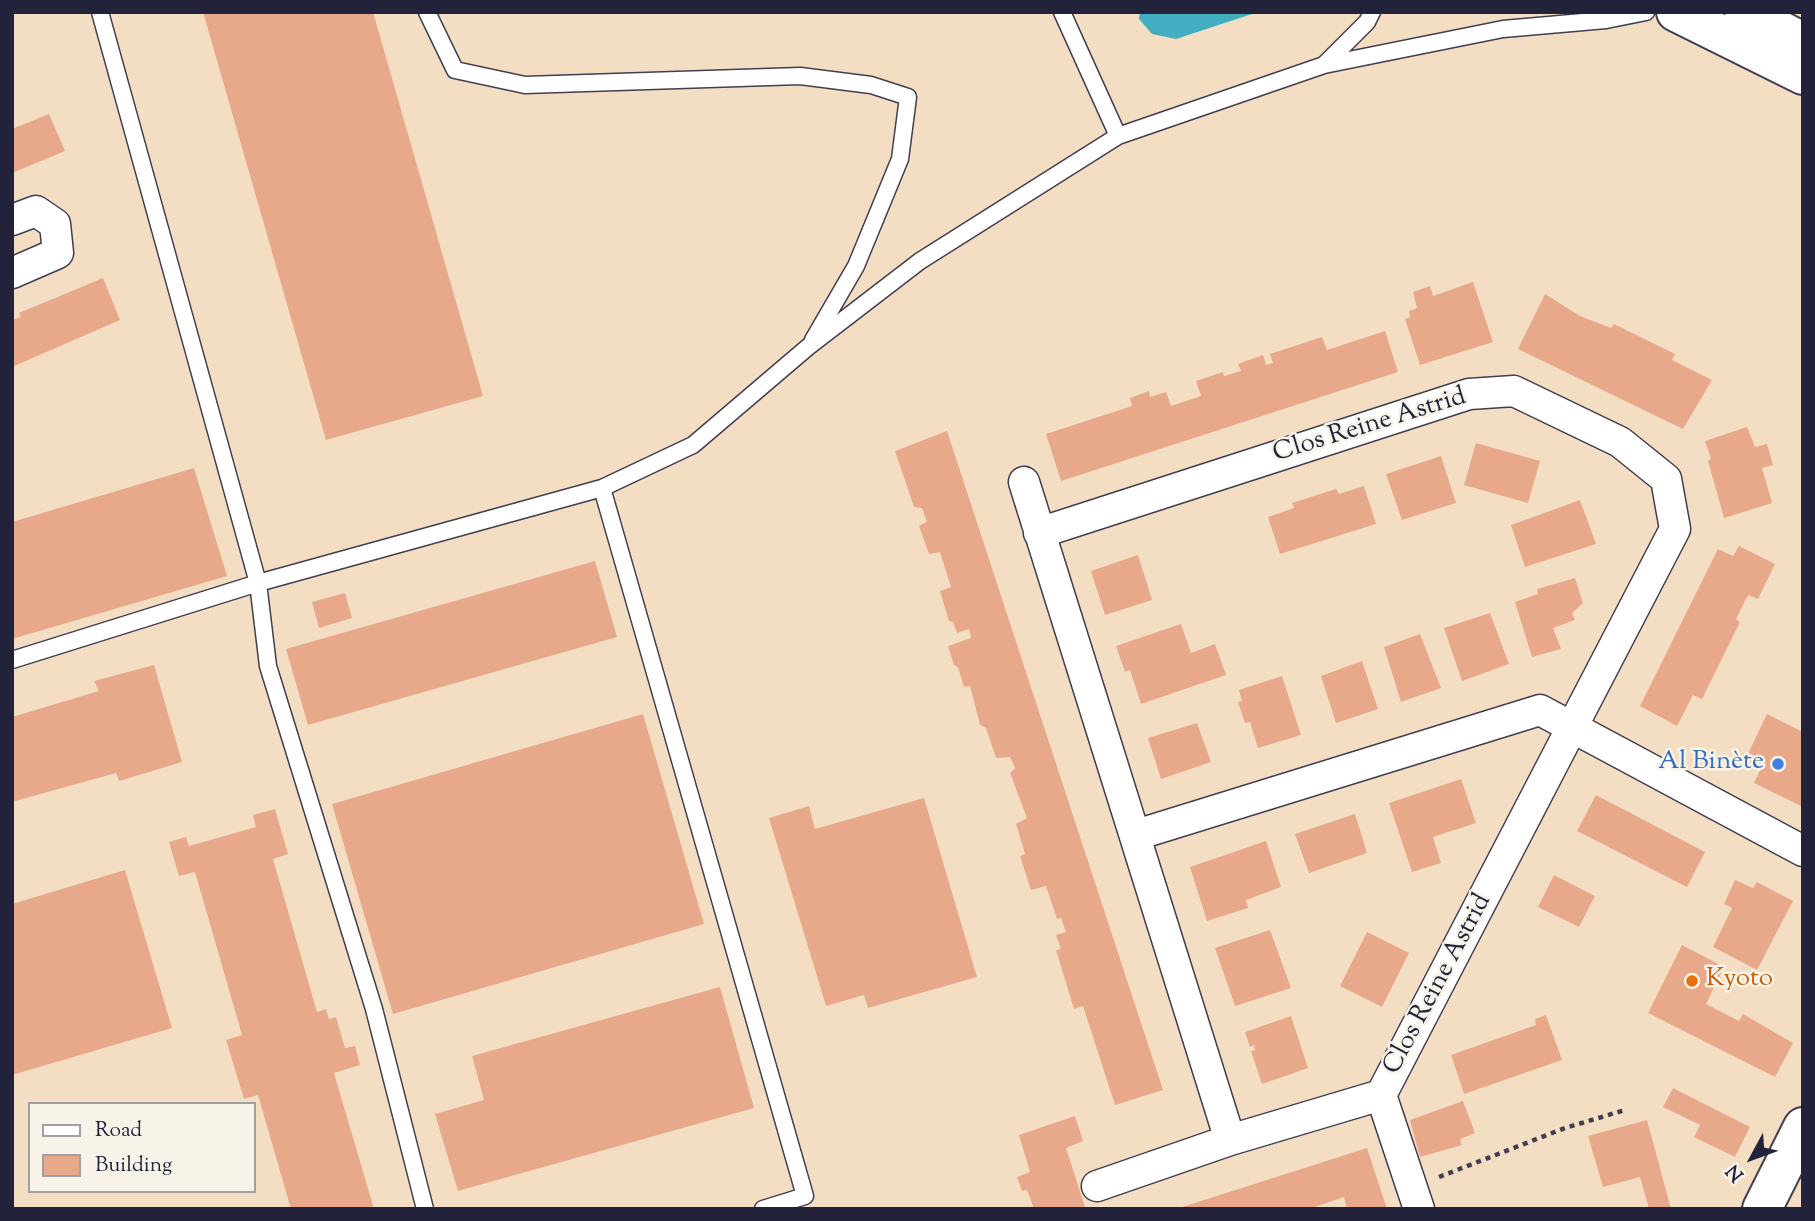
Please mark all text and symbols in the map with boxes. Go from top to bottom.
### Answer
street label: Clos Reine Astrid [1270,383,1470,471]
place label: Al Binète [1658,748,1764,780]
marker: Al Binète [1770,756,1786,772]
street label: Clos Reine Astrid [1378,889,1500,1081]
place label: Kyoto [1706,965,1773,997]
marker: Kyoto [1684,973,1700,989]
legend [28,1102,256,1193]
text: Road [95,1116,142,1146]
north arrow [1717,1123,1787,1193]
text: Building [95,1151,172,1181]
text: N [1721,1158,1751,1187]

